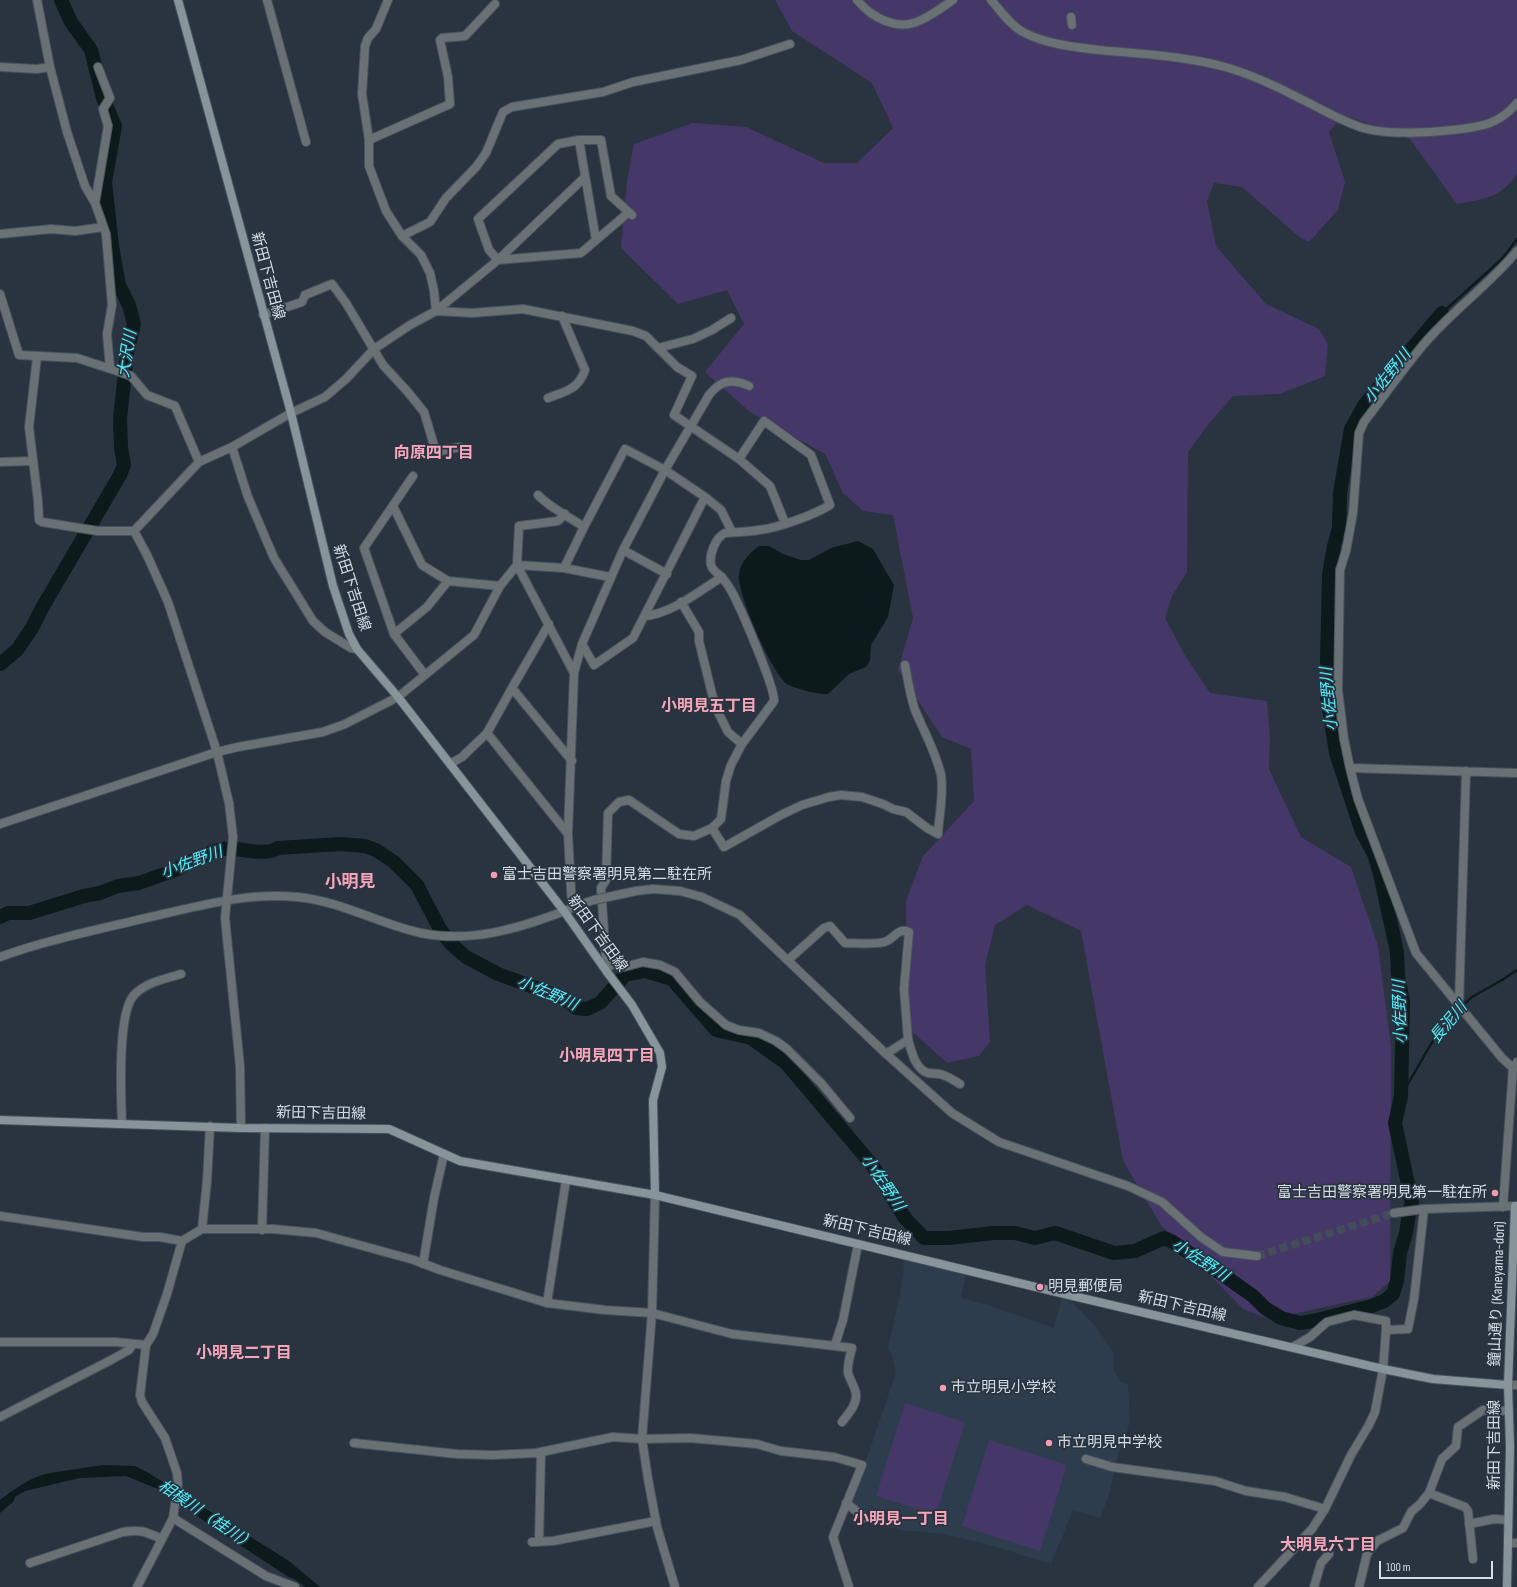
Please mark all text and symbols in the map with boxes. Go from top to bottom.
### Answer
street label: 新田下吉田線 [247,230,287,322]
water label: 大沢川 [115,329,141,379]
water label: 小佐野川 [1360,346,1416,408]
district label: 向原四丁目 [394,444,474,464]
street label: 新田下吉田線 [329,542,373,634]
water label: 小佐野川 [1318,666,1342,732]
district label: 小明見五丁目 [661,697,757,717]
water label: 小佐野川 [159,843,225,883]
place label: 富士吉田警察署明見第二駐在所 [502,866,712,884]
marker: 富士吉田警察署明見第二駐在所 [489,870,499,880]
district label: 小明見 [325,873,375,893]
street label: 新田下吉田線 [563,892,631,976]
water label: 小佐野川 [514,973,580,1015]
water label: 小佐野川 [1390,980,1412,1044]
water label: 長泥川 [1426,998,1472,1048]
district label: 小明見四丁目 [559,1047,655,1067]
street label: 新田下吉田線 [276,1104,366,1124]
water label: 小佐野川 [856,1151,908,1215]
place label: 富士吉田警察署明見第一駐在所 [1277,1184,1487,1202]
marker: 富士吉田警察署明見第一駐在所 [1490,1188,1500,1198]
street label: 新田下吉田線 [821,1212,913,1250]
street label: 鐘山通り (Kaneyama-dori) [1486,1221,1510,1367]
water label: 小佐野川 [1168,1236,1232,1286]
place label: 明見郵便局 [1048,1278,1123,1296]
marker: 明見郵便局 [1035,1282,1045,1292]
street label: 新田下吉田線 [1136,1288,1228,1326]
district label: 小明見二丁目 [196,1344,292,1364]
place label: 市立明見小学校 [951,1379,1056,1397]
marker: 市立明見小学校 [938,1383,948,1393]
street label: 新田下吉田線 [1486,1400,1504,1490]
place label: 市立明見中学校 [1057,1434,1162,1452]
marker: 市立明見中学校 [1044,1438,1054,1448]
water label: 相模川（桂川） [154,1477,258,1555]
district label: 小明見一丁目 [853,1510,949,1530]
district label: 大明見六丁目 [1280,1536,1376,1556]
scale bar [1381,1553,1495,1579]
text: 100 m [1386,1560,1411,1575]

